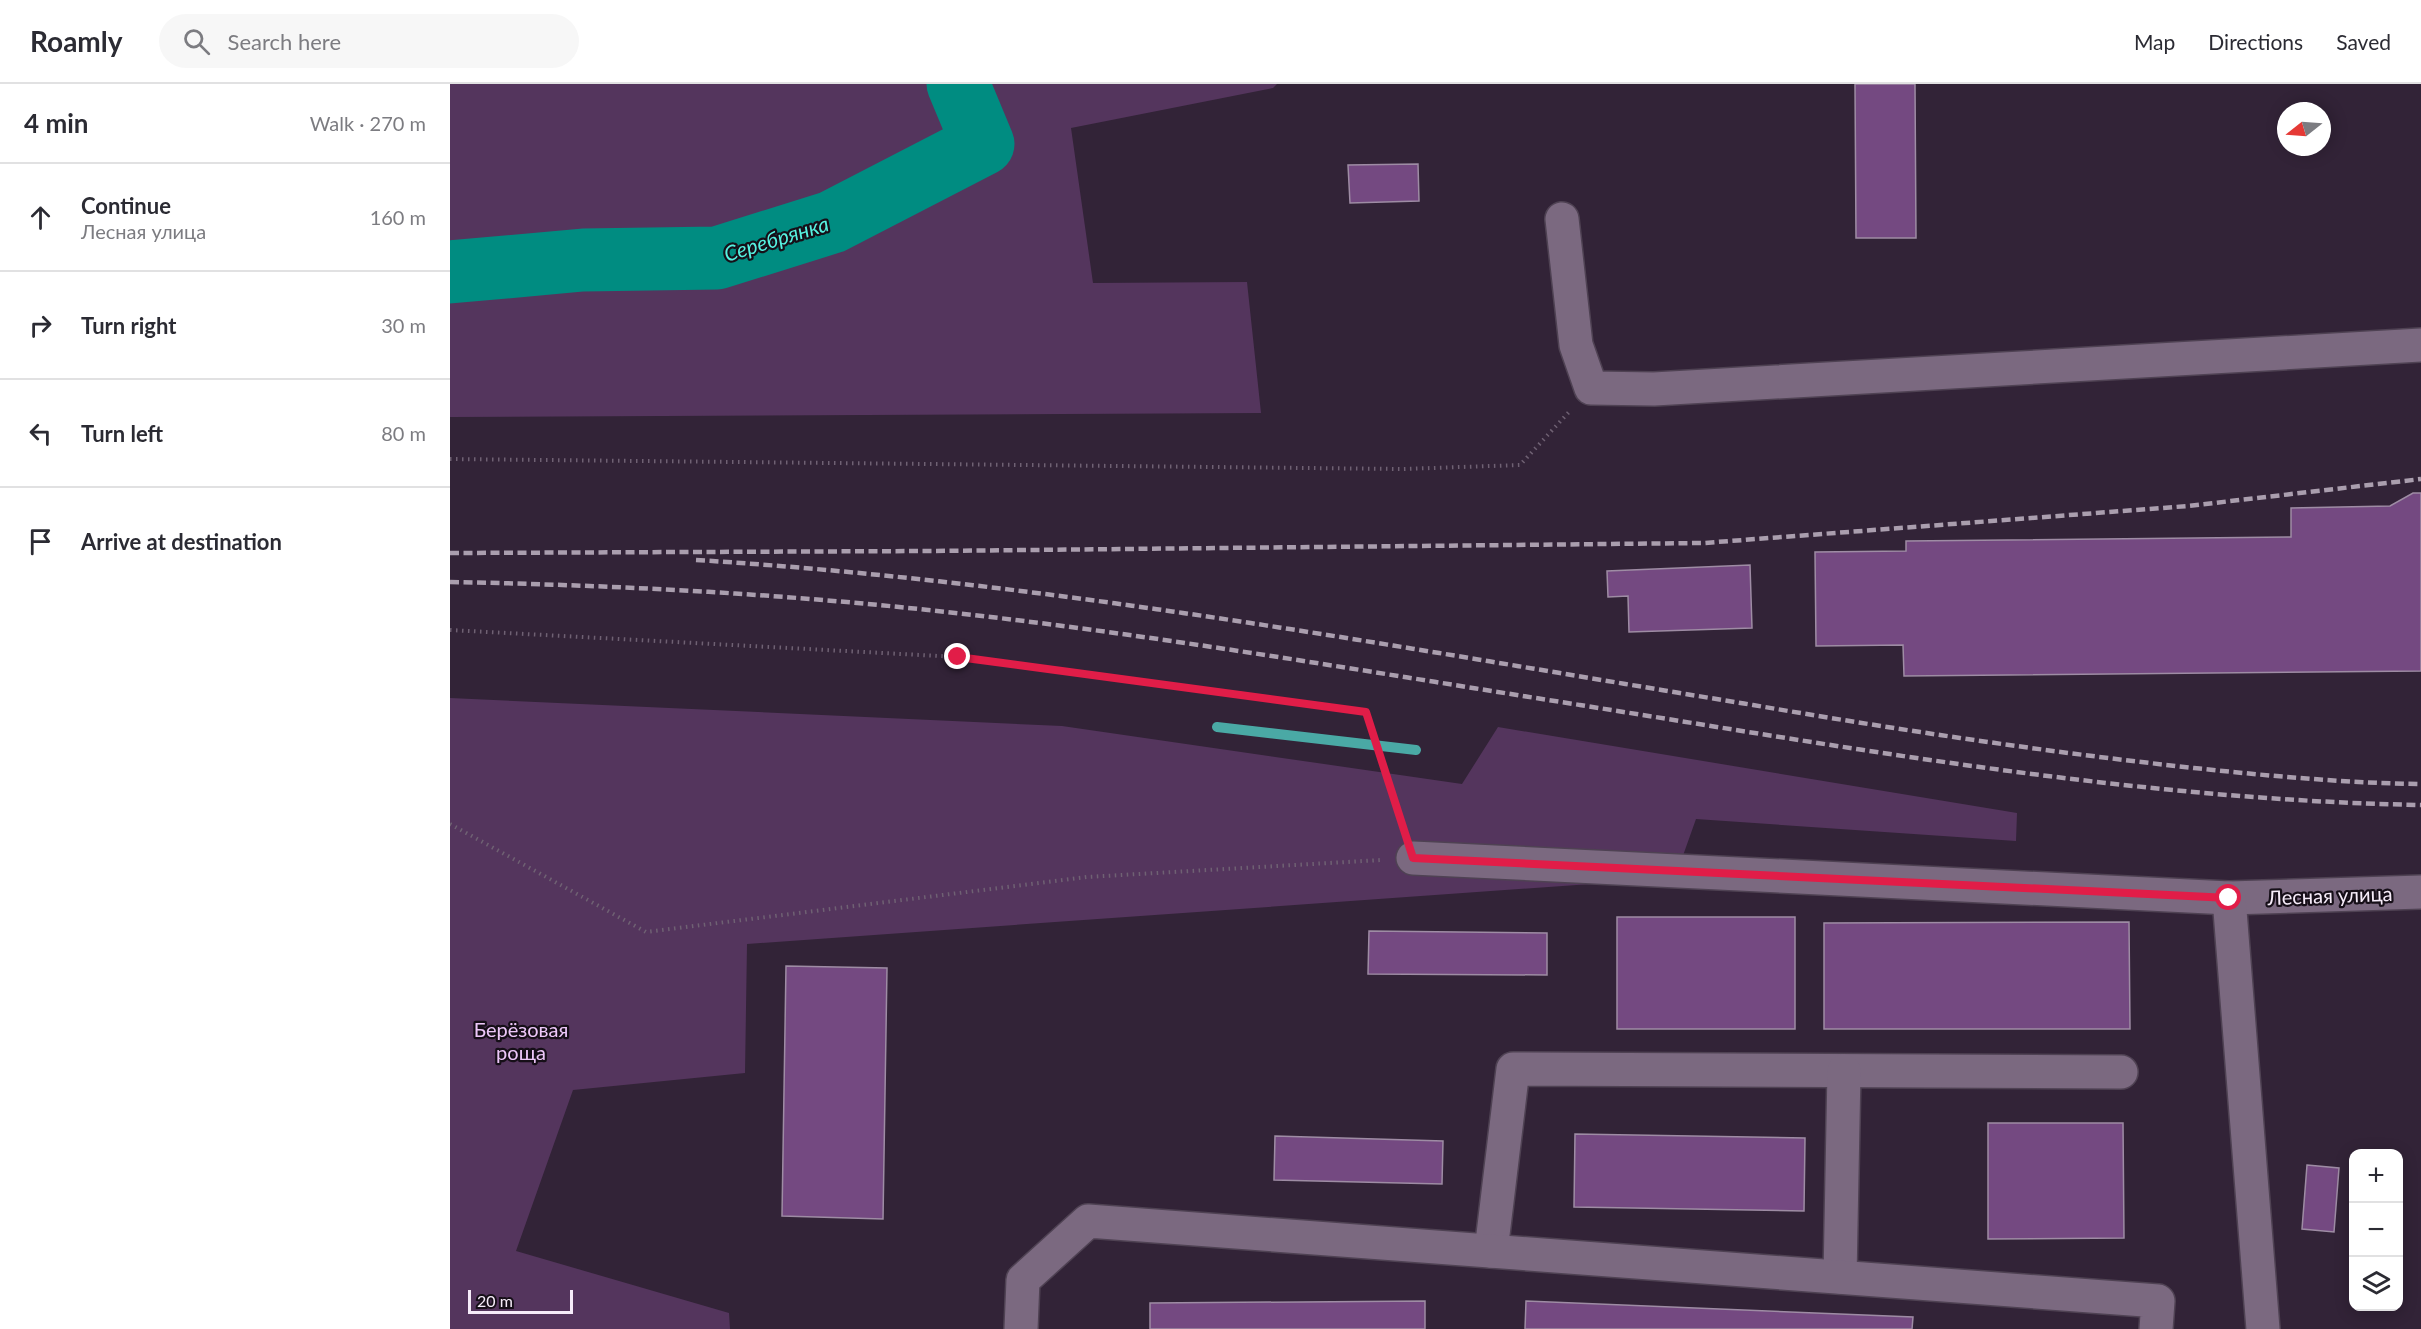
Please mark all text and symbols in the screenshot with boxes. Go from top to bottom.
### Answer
search box [159,14,579,68]
text: Roamly [30,24,123,58]
icon: search [180,25,213,58]
text: Search here [228,28,341,55]
text: Map [2134,29,2175,54]
text: Directions [2208,29,2303,54]
text: Saved [2336,29,2391,54]
north arrow [2277,102,2331,156]
text: 4 min [24,107,88,139]
text: Walk · 270 m [310,111,426,135]
text: Continue [81,192,171,219]
icon: ahead [24,201,57,234]
text: 160 m [370,205,426,229]
water label: Серебрянка [721,210,831,266]
text: Лесная улица [81,219,206,243]
icon: right [24,309,57,342]
text: Turn right [81,312,176,339]
text: 30 m [381,313,426,337]
icon: left [24,417,57,450]
text: Turn left [81,420,163,447]
text: 80 m [381,421,426,445]
icon: arrive [24,525,57,558]
text: Arrive at destination [81,528,282,555]
route end [944,643,970,669]
street label: Лесная улица [2266,881,2393,909]
route start [2215,884,2241,910]
park label: Берёзовая роща [474,1017,568,1064]
map controls [2349,1149,2403,1311]
button: + [2349,1149,2403,1203]
button: − [2349,1203,2403,1257]
button: layers [2349,1257,2403,1311]
scale bar [468,1287,573,1314]
text: 20 m [477,1291,513,1310]

